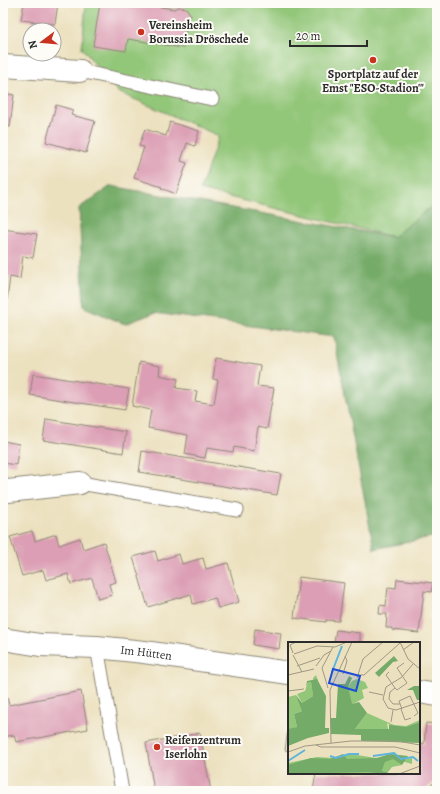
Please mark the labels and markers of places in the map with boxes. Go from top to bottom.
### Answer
place label: Vereinsheim Borussia Dröschede [148,17,249,47]
marker: Vereinsheim Borussia Dröschede [136,27,146,37]
marker: Sportplatz auf der Emst "ESO-Stadion'" [368,55,378,65]
place label: Sportplatz auf der Emst "ESO-Stadion'" [322,66,424,96]
place label: Reifenzentrum Iserlohn [165,732,241,762]
marker: Reifenzentrum Iserlohn [152,742,162,752]

